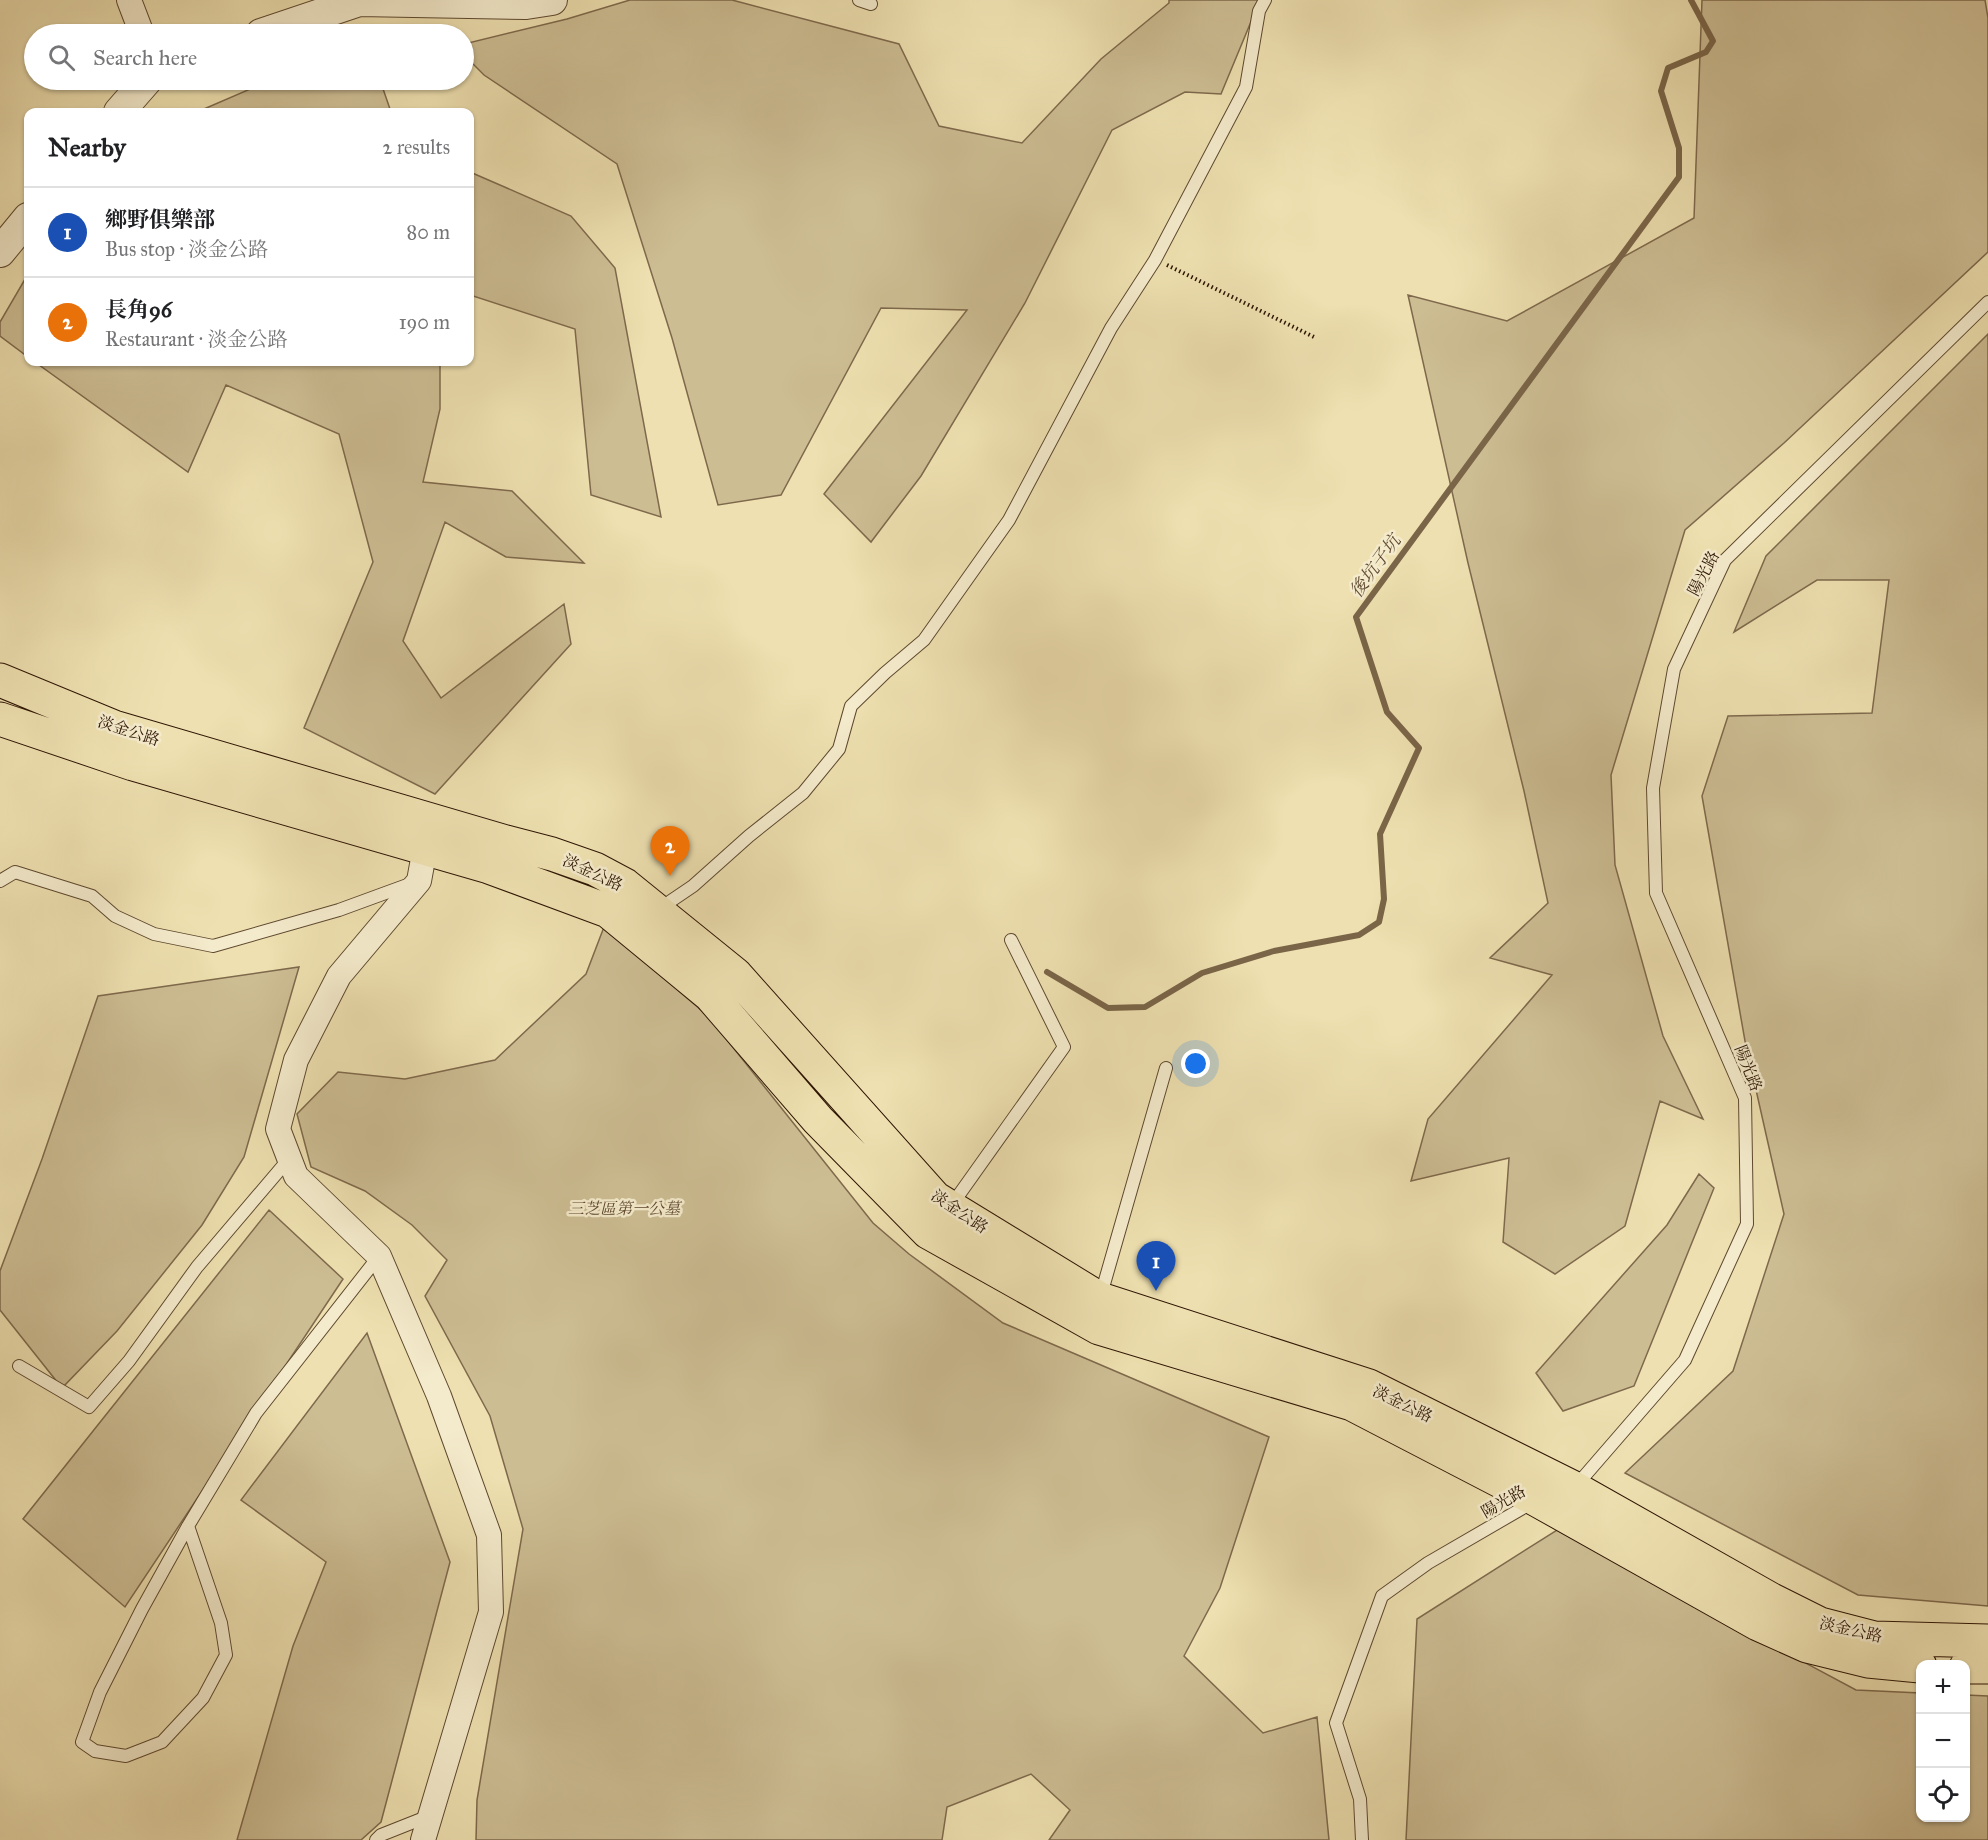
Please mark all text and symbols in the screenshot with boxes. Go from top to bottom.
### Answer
search box [24,24,474,90]
icon: search [45,41,78,74]
text: Search here [93,44,197,71]
text: Nearby [48,131,126,163]
text: 2 results [382,135,450,159]
text: 鄉野俱樂部 [105,206,215,233]
text: 1 [64,220,71,244]
text: 80 m [407,220,450,244]
text: Bus stop · 淡金公路 [105,237,268,261]
text: 長角96 [105,296,172,323]
text: 2 [63,310,72,334]
text: 190 m [399,310,450,334]
text: Restaurant · 淡金公路 [105,327,288,351]
water label: 後坑子坑 [1345,528,1407,602]
street label: 陽光路 [1684,548,1723,599]
street label: 淡金公路 [95,712,162,749]
pin: 2 [650,826,690,876]
street label: 淡金公路 [560,850,626,895]
street label: 陽光路 [1731,1042,1766,1094]
your location [1181,1049,1210,1078]
street label: 淡金公路 [928,1186,992,1237]
park label: 三芝區第一公墓 [568,1199,683,1218]
pin: 1 [1136,1242,1176,1291]
street label: 淡金公路 [1370,1381,1436,1426]
street label: 陽光路 [1478,1481,1529,1522]
street label: 淡金公路 [1818,1613,1884,1646]
map controls [1916,1660,1970,1822]
button: + [1916,1660,1970,1714]
button: − [1916,1714,1970,1768]
button: locate [1916,1768,1970,1822]

